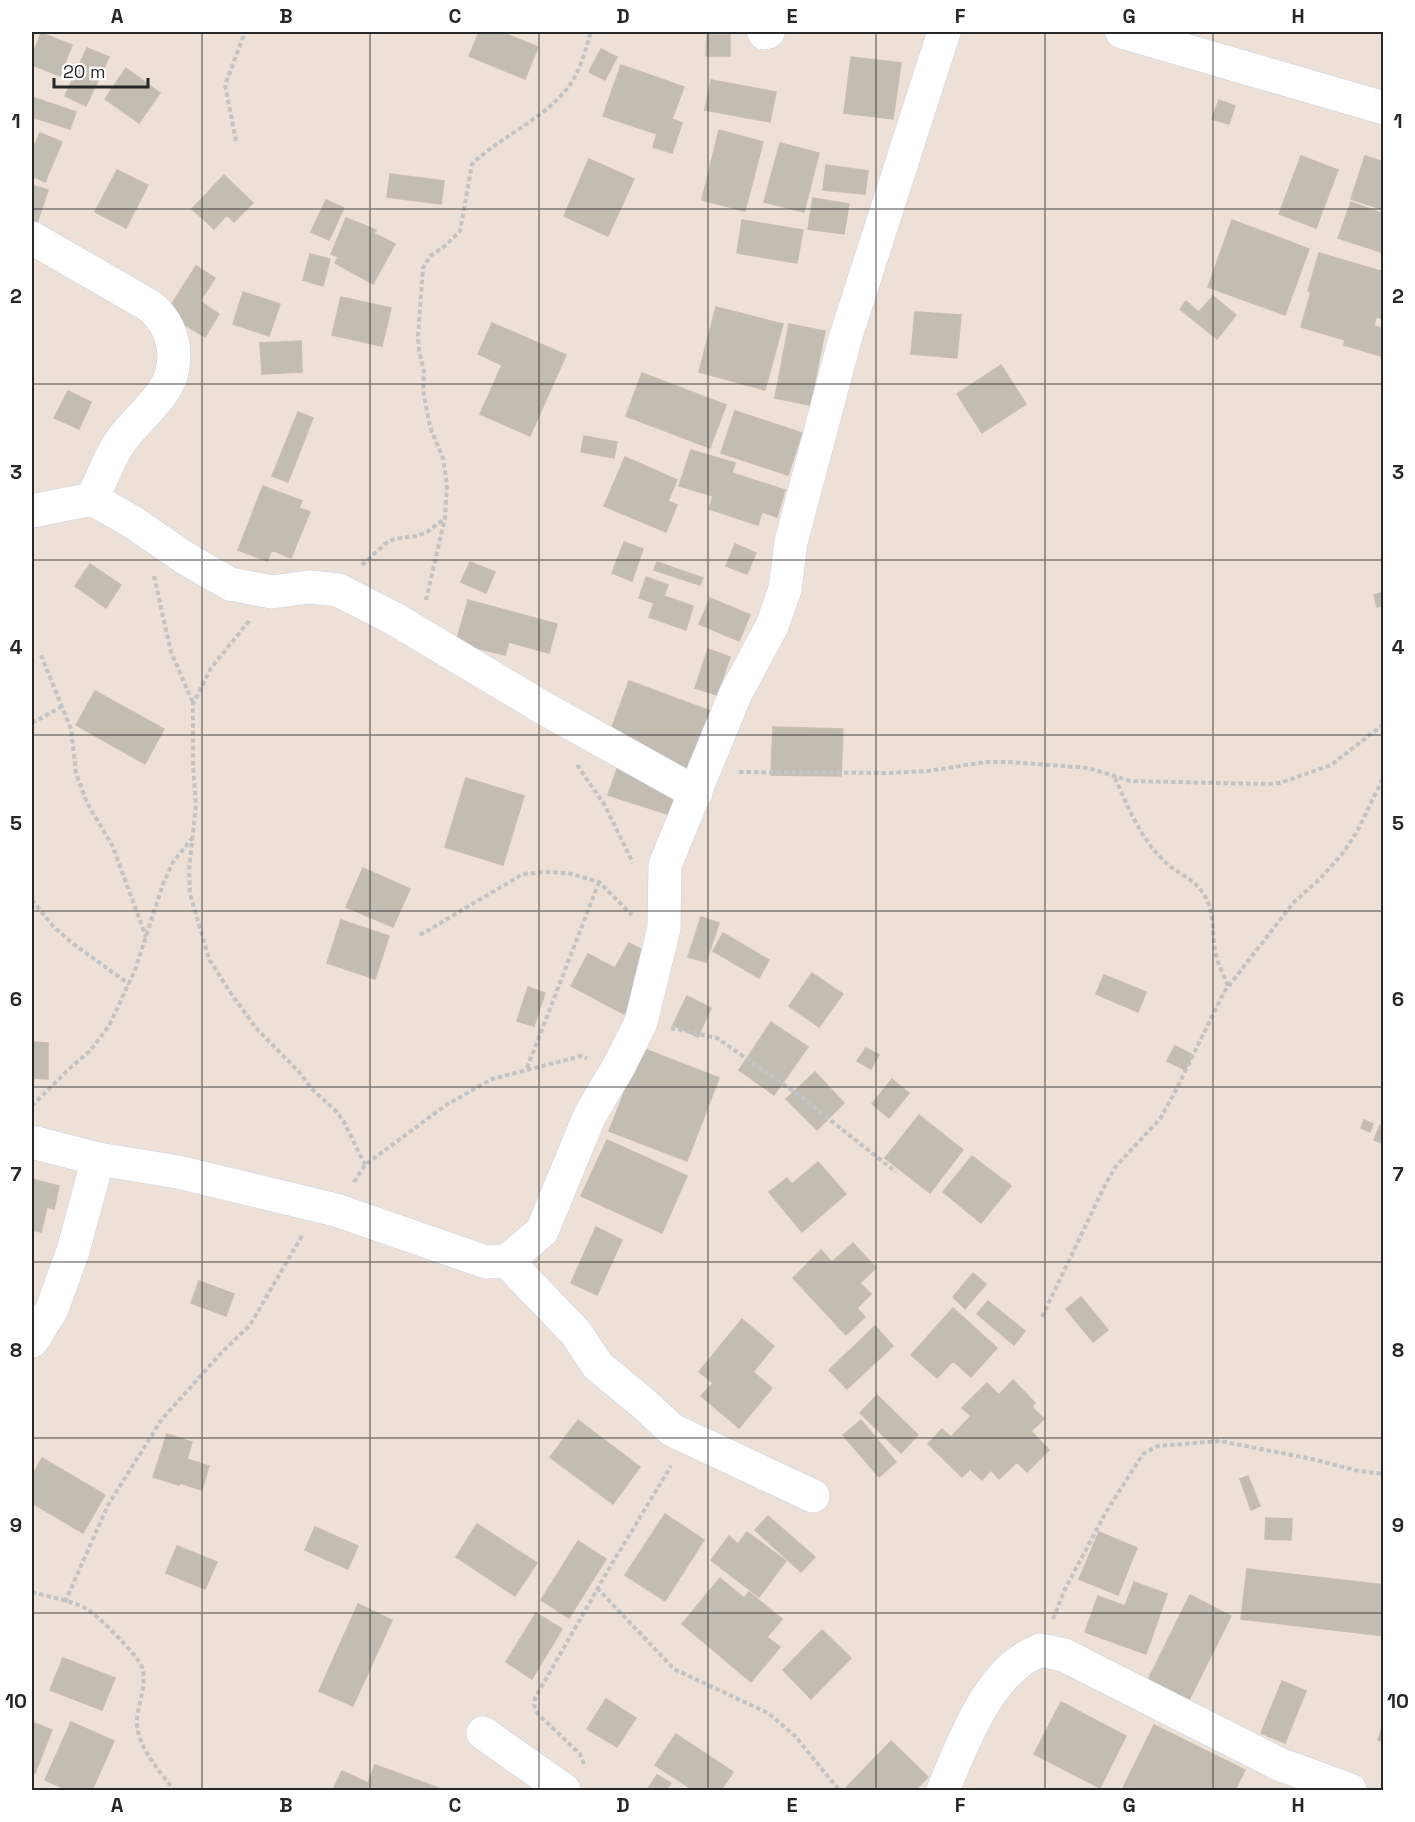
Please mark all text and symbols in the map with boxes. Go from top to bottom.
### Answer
text: A [111,3,124,29]
text: B [279,3,293,29]
text: C [449,3,462,29]
text: D [616,3,630,29]
text: E [786,3,798,29]
text: F [955,3,966,29]
text: G [1122,3,1136,29]
text: H [1291,3,1305,29]
scale bar [54,51,148,89]
text: 20 m [63,60,106,83]
text: 1 [11,108,21,134]
text: 1 [1393,108,1403,134]
text: 2 [10,283,22,309]
text: 2 [1392,283,1404,309]
text: 3 [10,459,22,485]
text: 3 [1392,459,1404,485]
text: 4 [10,634,23,660]
text: 4 [1392,634,1405,660]
text: 5 [10,810,22,836]
text: 5 [1392,810,1404,836]
text: 6 [10,986,22,1012]
text: 6 [1392,986,1404,1012]
text: 7 [10,1161,22,1187]
text: 7 [1392,1161,1404,1187]
text: 8 [10,1337,22,1363]
text: 8 [1392,1337,1404,1363]
text: 9 [10,1512,22,1538]
text: 9 [1392,1512,1404,1538]
text: 10 [5,1688,27,1714]
text: 10 [1387,1688,1409,1714]
text: A [111,1792,124,1818]
text: B [279,1792,293,1818]
text: C [449,1792,462,1818]
text: D [616,1792,630,1818]
text: E [786,1792,798,1818]
text: F [955,1792,966,1818]
text: G [1122,1792,1136,1818]
text: H [1291,1792,1305,1818]

